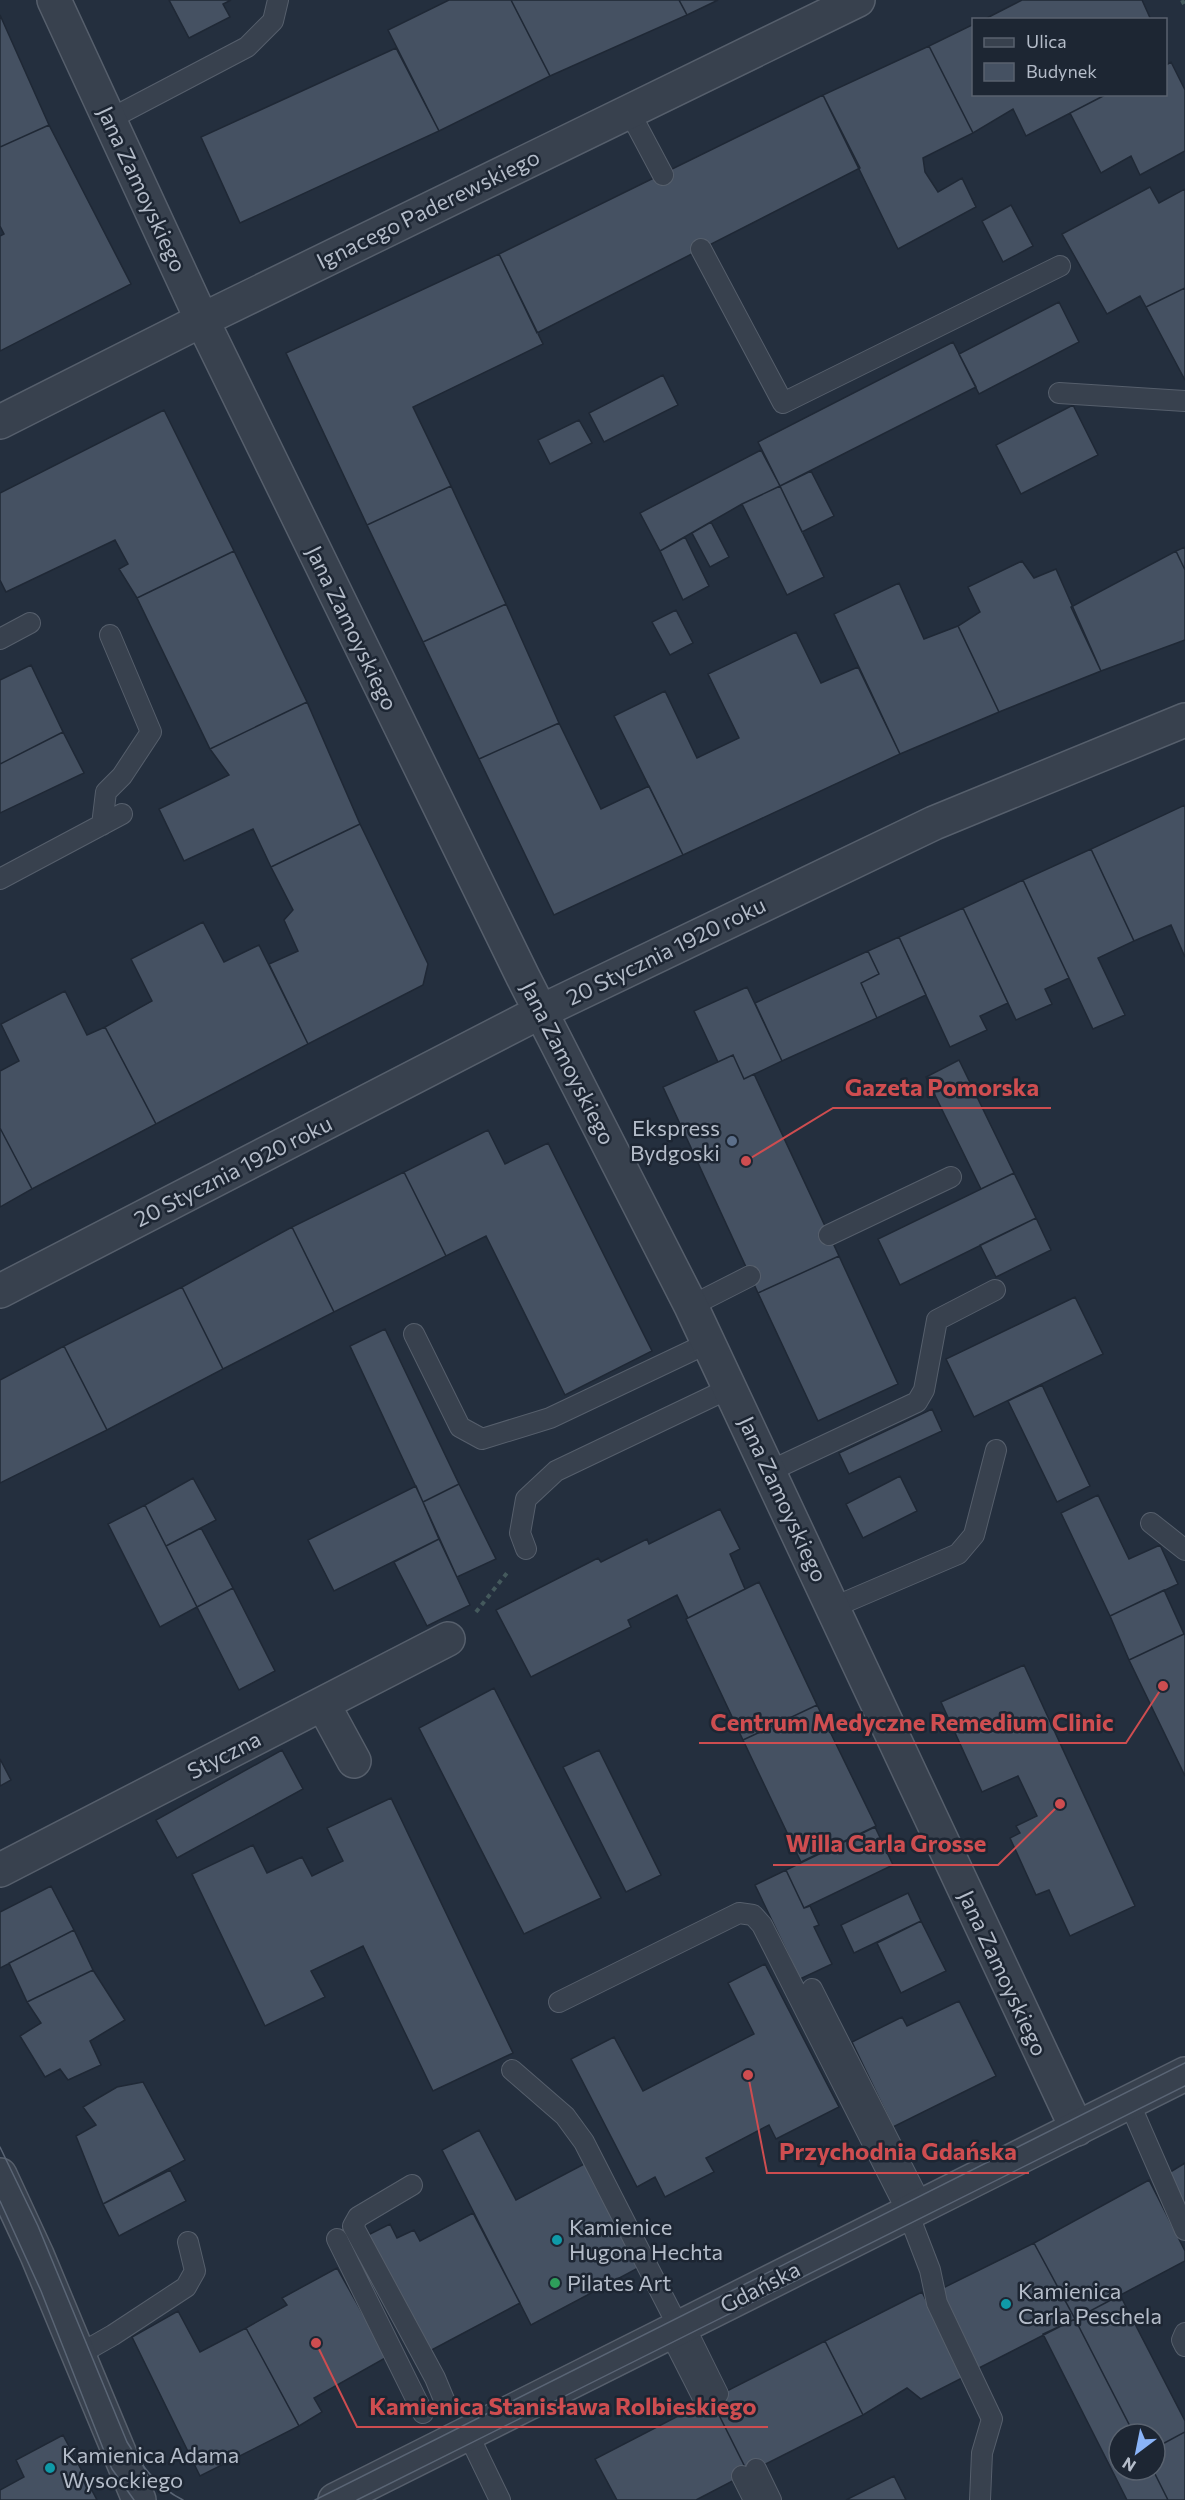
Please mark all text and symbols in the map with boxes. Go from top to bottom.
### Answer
legend [972,18,1167,96]
text: Ulica [1026,30,1067,52]
text: Budynek [1026,60,1097,82]
street label: Jana Zamoyskiego [92,102,193,276]
street label: Ignacego Paderewskiego [312,143,544,274]
street label: Jana Zamoyskiego [301,541,404,714]
street label: 20 Stycznia 1920 roku [562,891,770,1011]
street label: Jana Zamoyskiego [516,977,621,1149]
callout: Gazeta Pomorska [833,1066,1051,1108]
text: Gazeta Pomorska [845,1072,1039,1101]
street label: 20 Stycznia 1920 roku [129,1109,336,1232]
place label: Ekspress Bydgoski [630,1114,720,1166]
marker: Ekspress Bydgoski [725,1134,739,1148]
street label: Jana Zamoyskiego [733,1412,834,1586]
callout: Centrum Medyczne Remedium Clinic [699,1701,1126,1743]
text: Centrum Medyczne Remedium Clinic [710,1707,1114,1736]
street label: Styczna [183,1725,265,1784]
callout: Willa Carla Grosse [773,1823,998,1865]
text: Willa Carla Grosse [786,1828,986,1857]
street label: Jana Zamoyskiego [953,1886,1054,2060]
callout: Przychodnia Gdańska [767,2131,1029,2173]
text: Przychodnia Gdańska [779,2136,1017,2165]
place label: Kamienice Hugona Hechta [569,2213,723,2265]
marker: Kamienice Hugona Hechta [550,2233,564,2247]
street label: Gdańska [715,2255,804,2318]
place label: Pilates Art [567,2269,671,2296]
marker: Pilates Art [548,2276,562,2290]
place label: Kamienica Carla Peschela [1018,2277,1162,2329]
marker: Kamienica Carla Peschela [999,2297,1013,2311]
callout: Kamienica Stanisława Rolbieskiego [357,2385,768,2427]
text: Kamienica Stanisława Rolbieskiego [369,2391,757,2420]
north arrow [1107,2422,1167,2482]
place label: Kamienica Adama Wysockiego [62,2441,239,2493]
text: N [1119,2454,1139,2476]
marker: Kamienica Adama Wysockiego [43,2461,57,2475]

